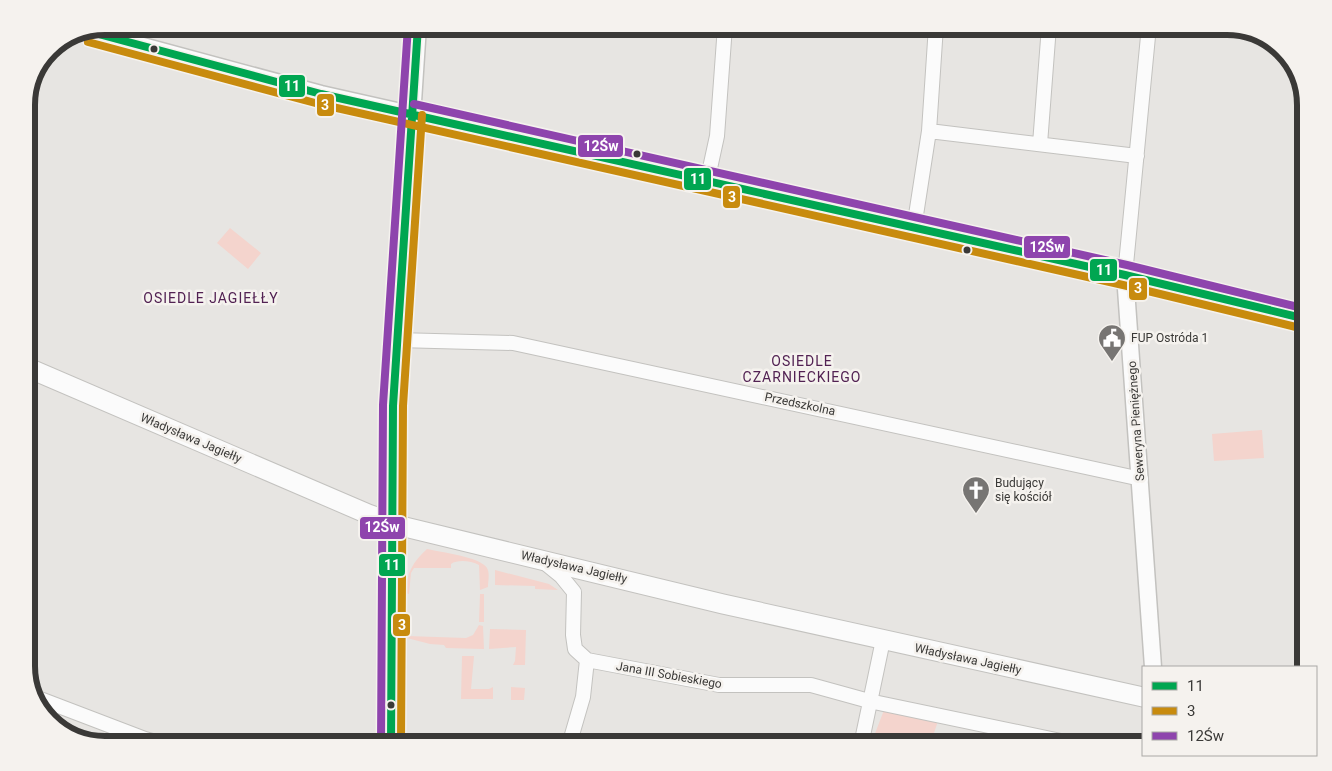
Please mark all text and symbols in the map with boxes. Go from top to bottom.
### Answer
unlabelled marker [149,44,159,54]
line badge: 11 [278,74,306,98]
text: 11 [284,78,300,94]
line badge: 3 [316,93,335,117]
text: 3 [321,97,329,113]
line badge: 12Św [577,134,624,158]
text: 12Św [584,137,619,154]
unlabelled marker [632,149,642,159]
line badge: 11 [683,167,712,191]
text: 11 [690,171,706,187]
line badge: 3 [722,185,741,209]
text: 3 [728,189,736,205]
line badge: 12Św [1023,235,1071,259]
text: 12Św [1030,238,1065,255]
unlabelled marker [962,245,972,255]
line badge: 11 [1089,258,1118,282]
text: 11 [1096,262,1112,278]
line badge: 3 [1128,277,1148,301]
text: 3 [1134,280,1142,296]
district label: OSIEDLE JAGIEŁŁY [143,290,279,306]
public building icon: FUP Ostróda 1 [1097,323,1127,362]
place label: FUP Ostróda 1 [1131,331,1208,345]
district label: OSIEDLE CZARNIECKIEGO [743,353,861,385]
street label: Seweryna Pieniężnego [1125,360,1147,481]
street label: Przedszkolna [763,390,837,418]
street label: Władysława Jagiełły [138,410,244,466]
church icon: Budujący się kościół [961,475,991,514]
place label: Budujący się kościół [995,476,1053,504]
line badge: 12Św [359,516,406,540]
text: 12Św [365,518,400,535]
street label: Władysława Jagiełły [519,548,629,586]
line badge: 11 [378,553,406,577]
text: 11 [384,557,400,573]
line badge: 3 [392,613,411,637]
text: 3 [398,617,406,633]
street label: Władysława Jagiełły [913,641,1023,677]
street label: Jana III Sobieskiego [615,659,723,691]
legend [1142,666,1317,756]
text: 11 [1187,677,1204,695]
unlabelled marker [386,700,396,710]
text: 3 [1187,702,1195,720]
text: 12Św [1187,727,1224,745]

